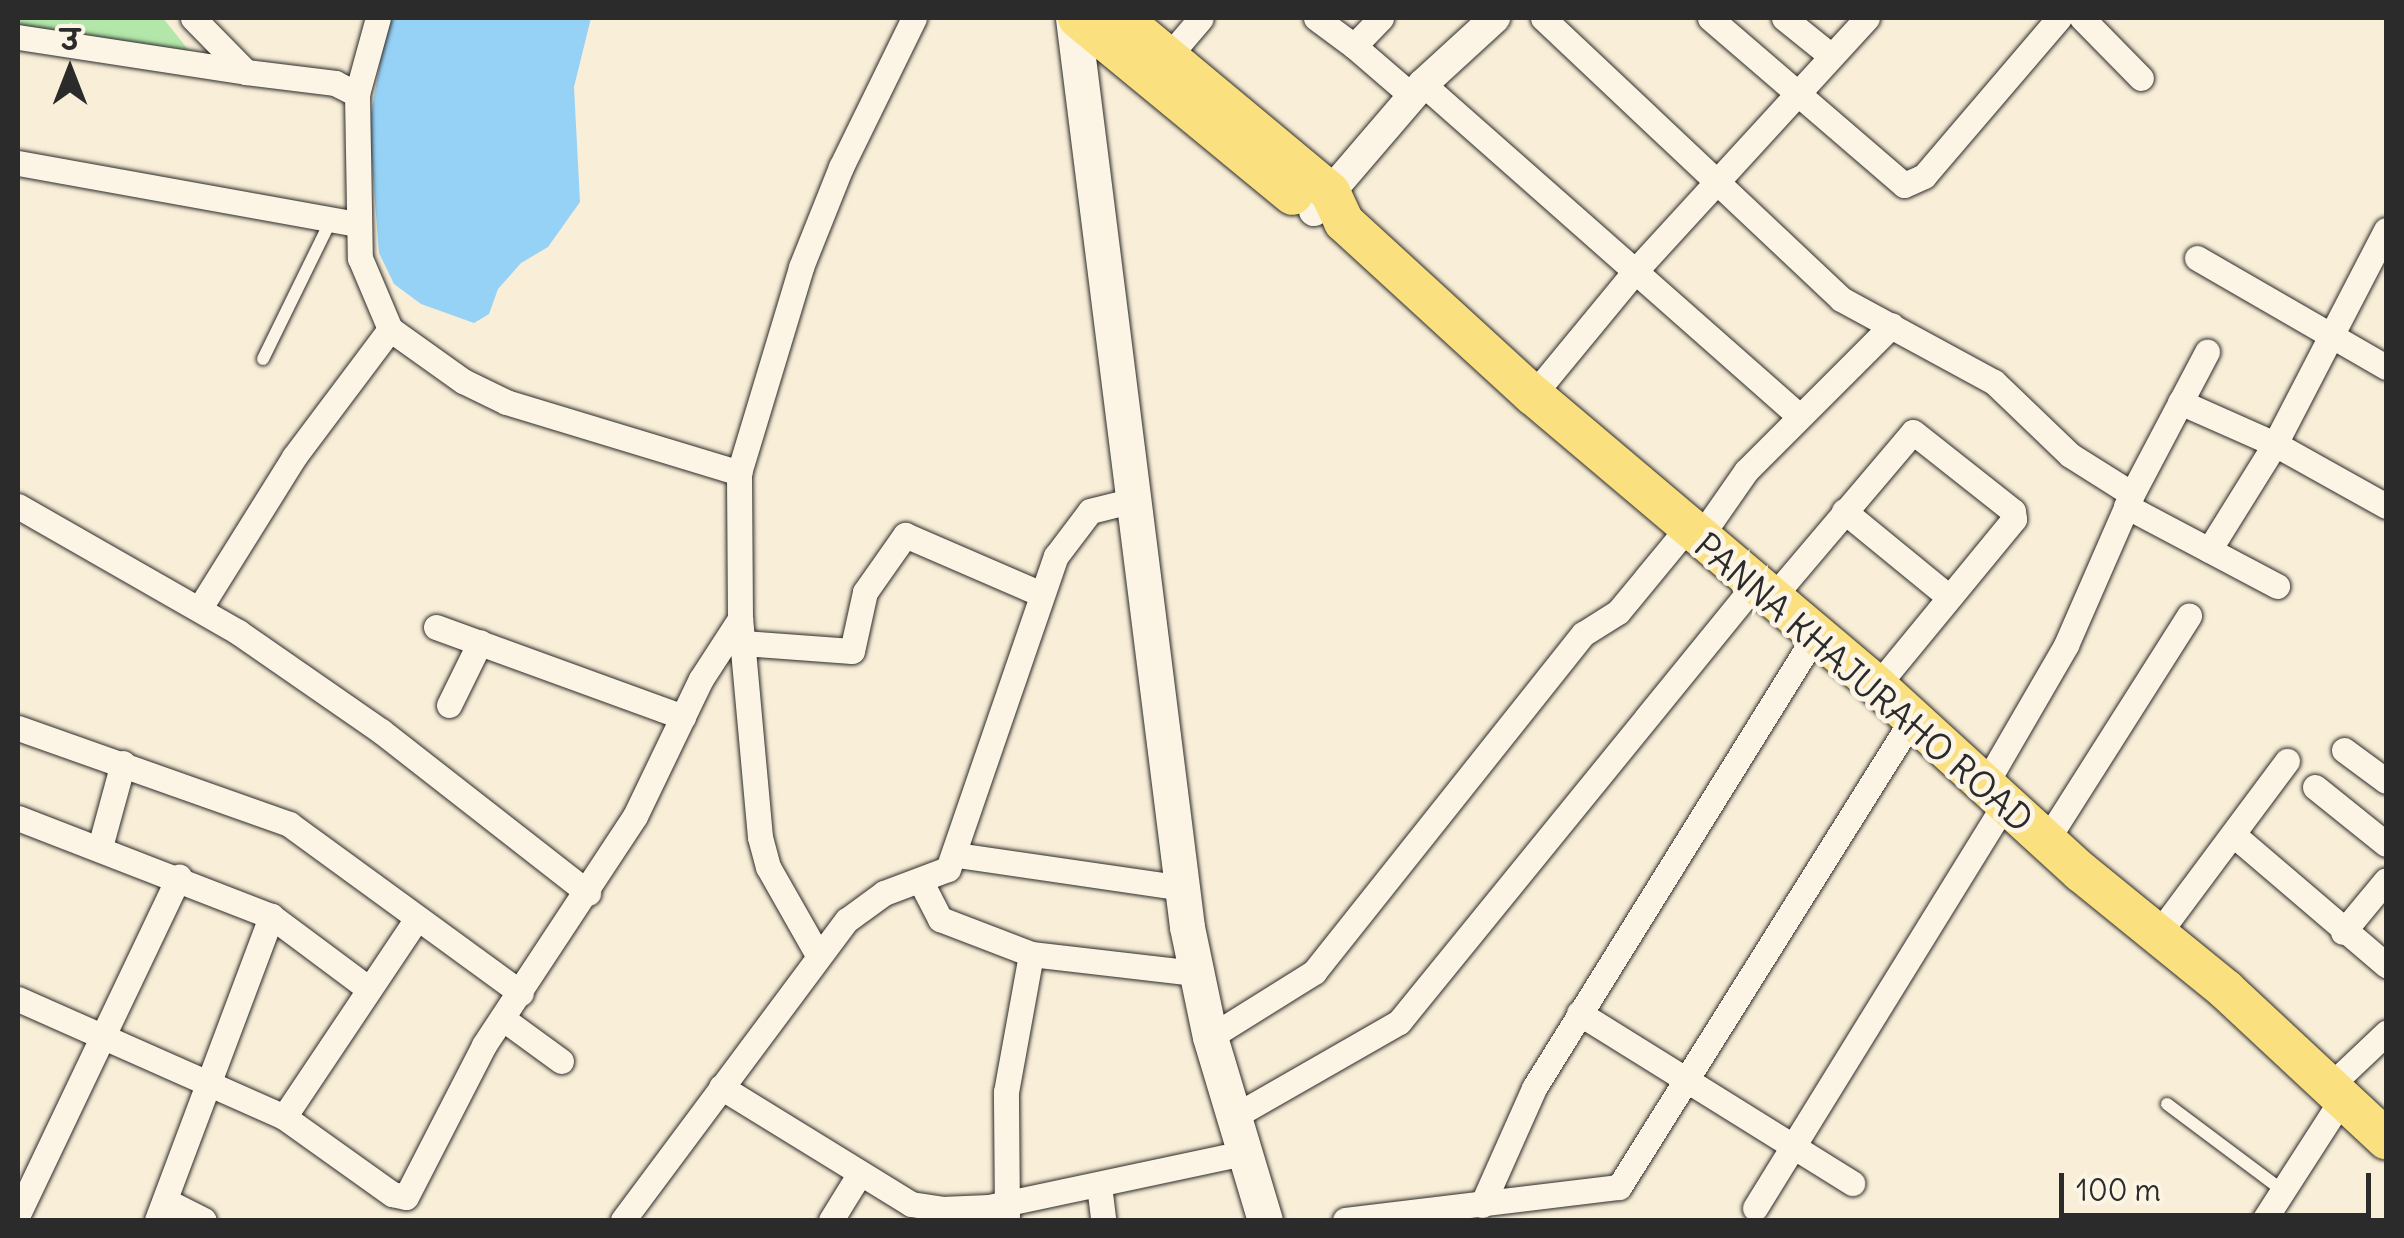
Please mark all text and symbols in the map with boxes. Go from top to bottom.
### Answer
north arrow [20,20,120,120]
text: उ [61,22,79,58]
street label: PANNA KHAJURAHO ROAD [1686,524,2042,840]
scale bar [2064,1153,2376,1215]
text: 100 m [2076,1171,2161,1209]

